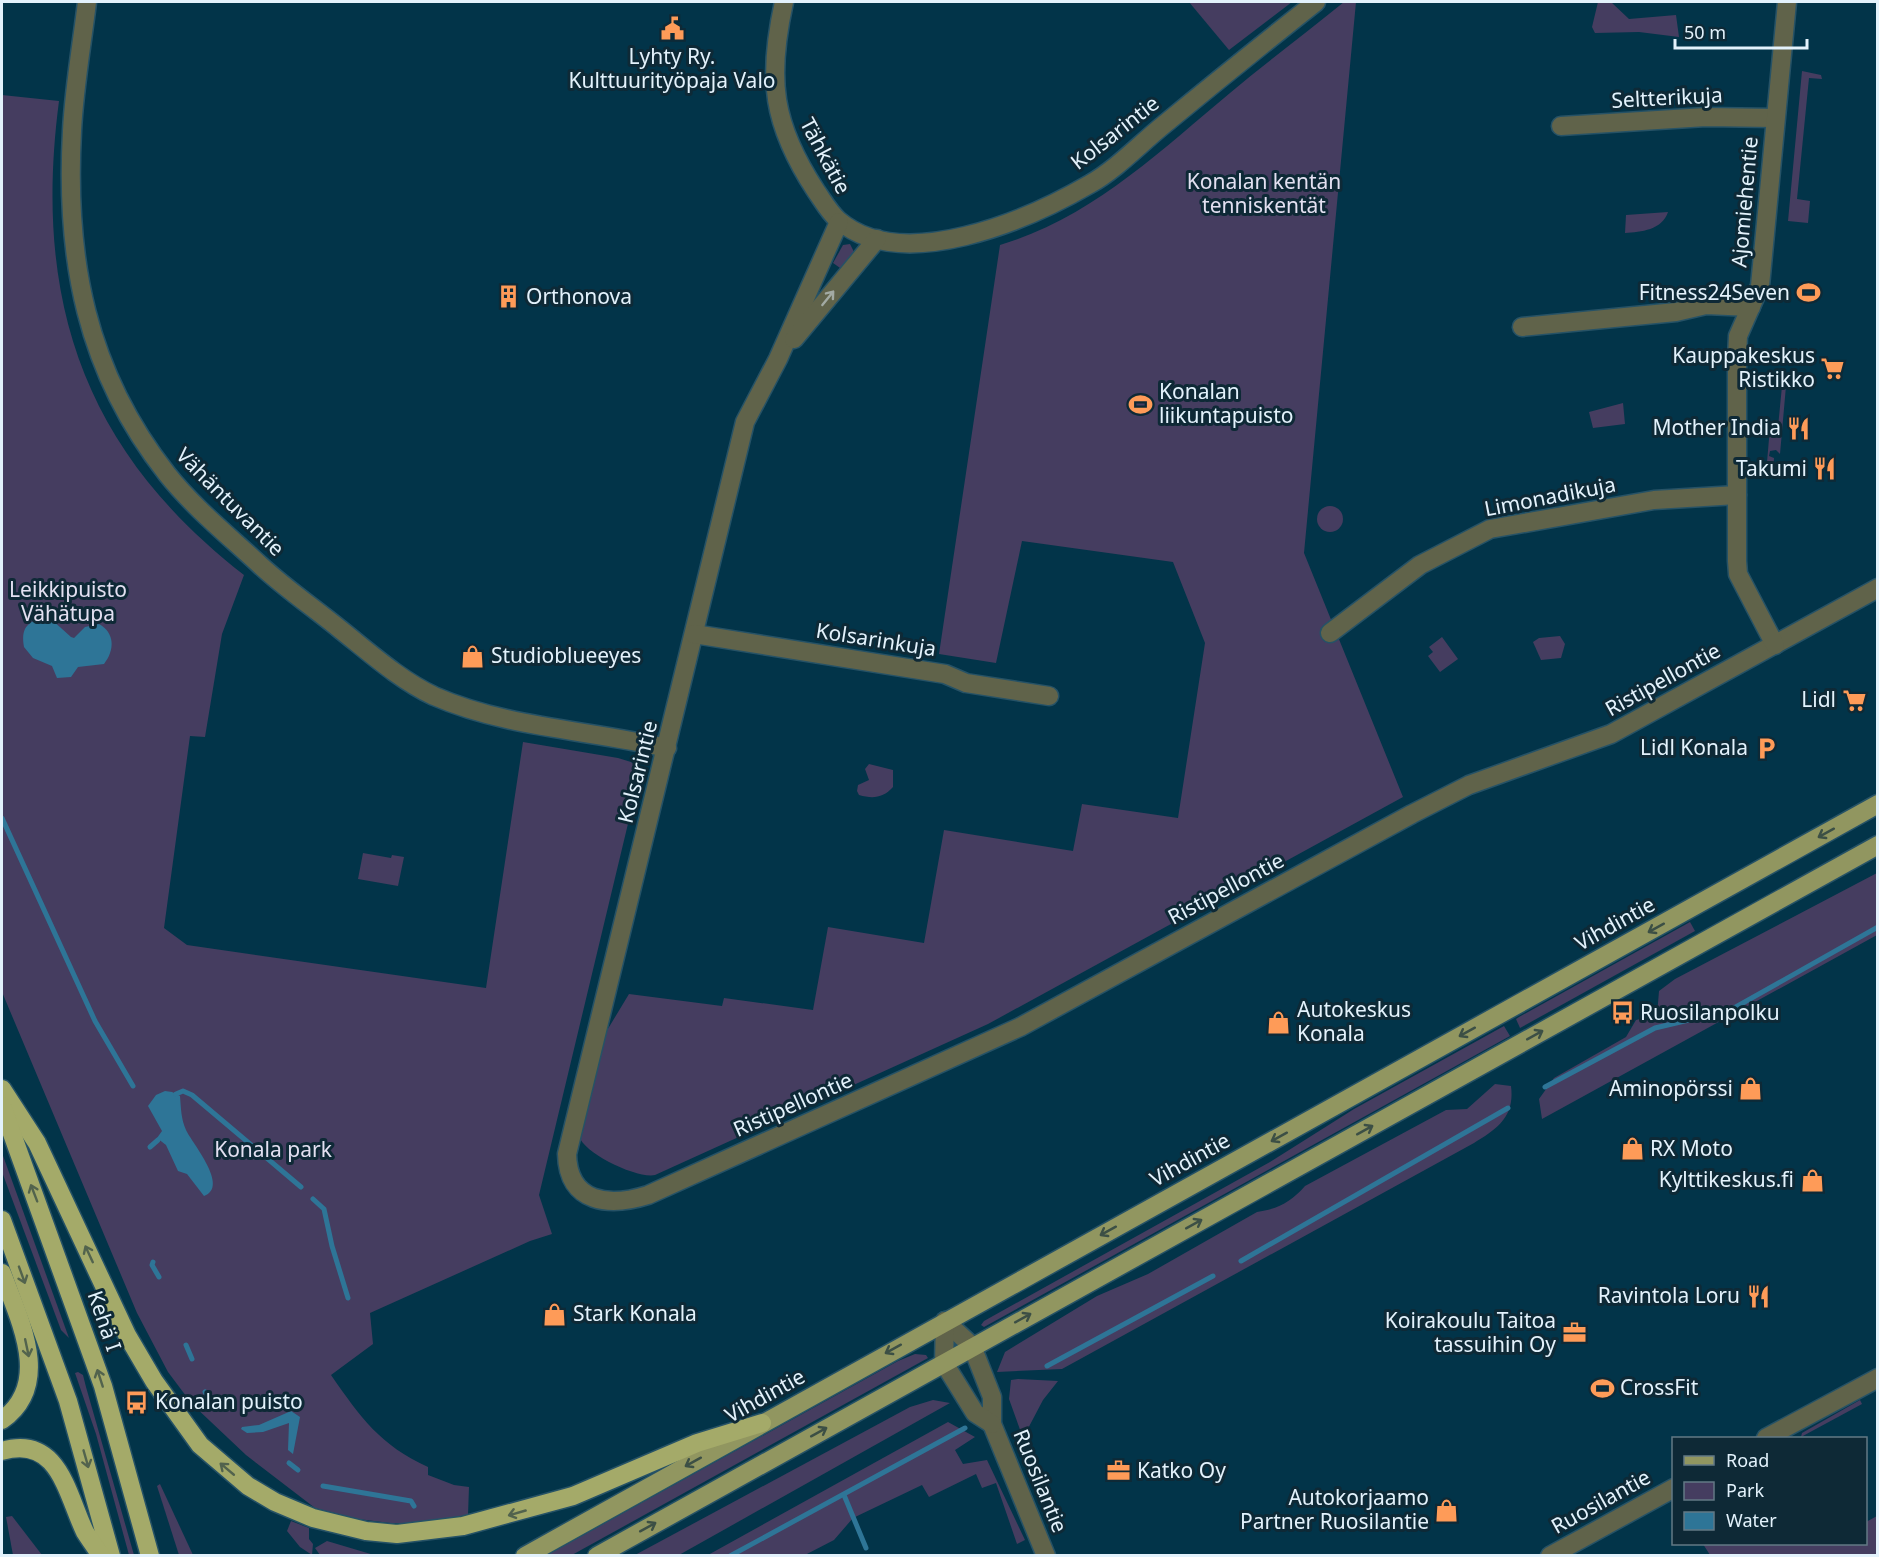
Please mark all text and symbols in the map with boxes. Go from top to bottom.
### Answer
scale bar [1675,12,1807,50]
public building icon: Lyhty Ry. Kulttuurityöpaja Valo [659,16,685,42]
text: 50 m [1684,20,1726,44]
place label: Lyhty Ry. Kulttuurityöpaja Valo [568,42,776,94]
street label: Seltterikuja [1611,80,1723,114]
street label: Kolsarintie [1064,89,1164,176]
street label: Tähkätie [794,112,858,199]
street label: Ajomiehentie [1724,135,1764,268]
park label: Konalan kentän tenniskentät [1187,167,1341,219]
place label: Fitness24Seven [1639,278,1790,306]
sports icon: Fitness24Seven [1795,280,1821,306]
place label: Orthonova [526,282,632,310]
building icon: Orthonova [495,284,521,310]
one-way arrow [821,290,834,306]
place label: Kauppakeskus Ristikko [1672,341,1815,393]
supermarket icon: Kauppakeskus Ristikko [1820,355,1846,381]
place label: Konalan liikuntapuisto [1159,377,1293,429]
sports icon: Konalan liikuntapuisto [1128,391,1154,417]
place label: Mother India [1653,413,1781,441]
restaurant icon: Mother India [1786,415,1812,441]
street label: Vähäntuvantie [170,441,291,562]
place label: Takumi [1736,454,1807,482]
restaurant icon: Takumi [1812,456,1838,482]
street label: Limonadikuja [1482,470,1618,522]
park label: Leikkipuisto Vähätupa [9,575,127,627]
street label: Kolsarinkuja [814,616,938,662]
street label: Ristipellontie [1600,636,1725,722]
place label: Studioblueeyes [491,641,641,669]
shop icon: Studioblueeyes [460,643,486,669]
place label: Lidl [1801,685,1836,713]
supermarket icon: Lidl [1841,687,1867,713]
street label: Kolsarintie [611,717,663,826]
place label: Lidl Konala [1640,733,1748,761]
parking icon: Lidl Konala [1753,735,1779,761]
one-way arrow [1818,828,1836,839]
street label: Ristipellontie [1163,846,1288,930]
street label: Vihdintie [1570,890,1659,956]
one-way arrow [1648,922,1665,934]
place label: Autokeskus Konala [1297,995,1411,1047]
place label: Ruosilanpolku [1640,998,1780,1026]
bus stop icon: Ruosilanpolku [1609,1000,1635,1026]
shop icon: Autokeskus Konala [1266,1009,1292,1035]
one-way arrow [1459,1026,1476,1038]
one-way arrow [1526,1029,1544,1040]
street label: Ristipellontie [729,1065,857,1143]
place label: Aminopörssi [1609,1074,1733,1102]
shop icon: Aminopörssi [1738,1076,1764,1102]
one-way arrow [1356,1124,1373,1136]
street label: Vihdintie [1145,1126,1234,1192]
one-way arrow [1271,1131,1288,1143]
place label: RX Moto [1650,1134,1733,1162]
park label: Konala park [214,1135,333,1163]
shop icon: RX Moto [1619,1136,1645,1162]
place label: Kylttikeskus.fi [1659,1165,1794,1193]
shop icon: Kylttikeskus.fi [1799,1167,1825,1193]
one-way arrow [28,1184,39,1203]
one-way arrow [1185,1218,1202,1230]
one-way arrow [1100,1226,1118,1237]
one-way arrow [83,1245,95,1263]
one-way arrow [17,1265,28,1284]
place label: Ravintola Loru [1598,1281,1740,1309]
restaurant icon: Ravintola Loru [1745,1283,1771,1309]
street label: Kehä I [82,1287,128,1355]
place label: Stark Konala [573,1299,697,1327]
shop icon: Stark Konala [542,1301,568,1327]
place label: Koirakoulu Taitoa tassuihin Oy [1385,1306,1556,1358]
one-way arrow [1014,1312,1032,1323]
office icon: Koirakoulu Taitoa tassuihin Oy [1561,1320,1587,1346]
one-way arrow [21,1339,33,1358]
one-way arrow [885,1344,902,1356]
street label: Vihdintie [720,1362,809,1428]
one-way arrow [94,1369,105,1388]
place label: CrossFit [1620,1373,1699,1401]
sports icon: CrossFit [1589,1375,1615,1401]
place label: Konalan puisto [155,1387,303,1415]
bus stop icon: Konalan puisto [124,1389,150,1415]
street label: Ruosilantie [1007,1425,1074,1537]
one-way arrow [810,1426,827,1438]
legend [1672,1437,1867,1545]
text: Road [1726,1448,1769,1472]
one-way arrow [81,1449,92,1468]
one-way arrow [685,1456,702,1468]
place label: Katko Oy [1137,1456,1226,1484]
office icon: Katko Oy [1106,1458,1132,1484]
street label: Ruosilantie [1546,1462,1655,1540]
one-way arrow [219,1463,235,1476]
text: Park [1726,1478,1764,1502]
place label: Autokorjaamo Partner Ruosilantie [1240,1483,1429,1535]
shop icon: Autokorjaamo Partner Ruosilantie [1434,1497,1460,1523]
one-way arrow [508,1508,527,1519]
text: Water [1726,1508,1777,1532]
one-way arrow [639,1521,656,1533]

